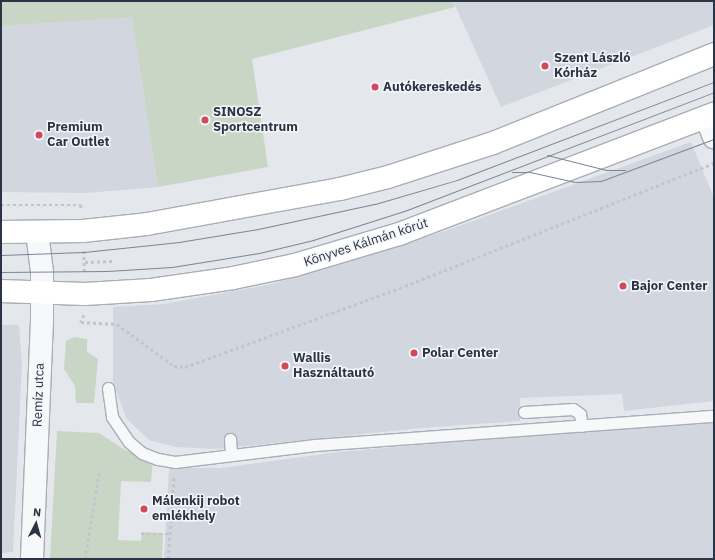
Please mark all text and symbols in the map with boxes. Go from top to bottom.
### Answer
place label: Szent László Kórház [554,51,631,82]
marker: Szent László Kórház [539,60,551,72]
place label: Autókereskedés [383,79,482,95]
marker: Autókereskedés [370,82,380,92]
place label: SINOSZ Sportcentrum [213,105,298,136]
marker: SINOSZ Sportcentrum [200,115,210,125]
place label: Premium Car Outlet [47,120,109,151]
marker: Premium Car Outlet [34,130,44,140]
street label: Könyves Kálmán körút [302,216,430,270]
place label: Bajor Center [631,278,707,294]
marker: Bajor Center [618,281,628,291]
place label: Polar Center [422,345,498,361]
marker: Polar Center [409,348,419,358]
place label: Wallis Használtautó [293,351,374,382]
marker: Wallis Használtautó [280,361,290,371]
street label: Remíz utca [30,363,48,427]
place label: Málenkij robot emlékhely [152,494,240,525]
north arrow [16,504,56,544]
marker: Málenkij robot emlékhely [139,504,149,514]
text: N [33,505,42,519]

